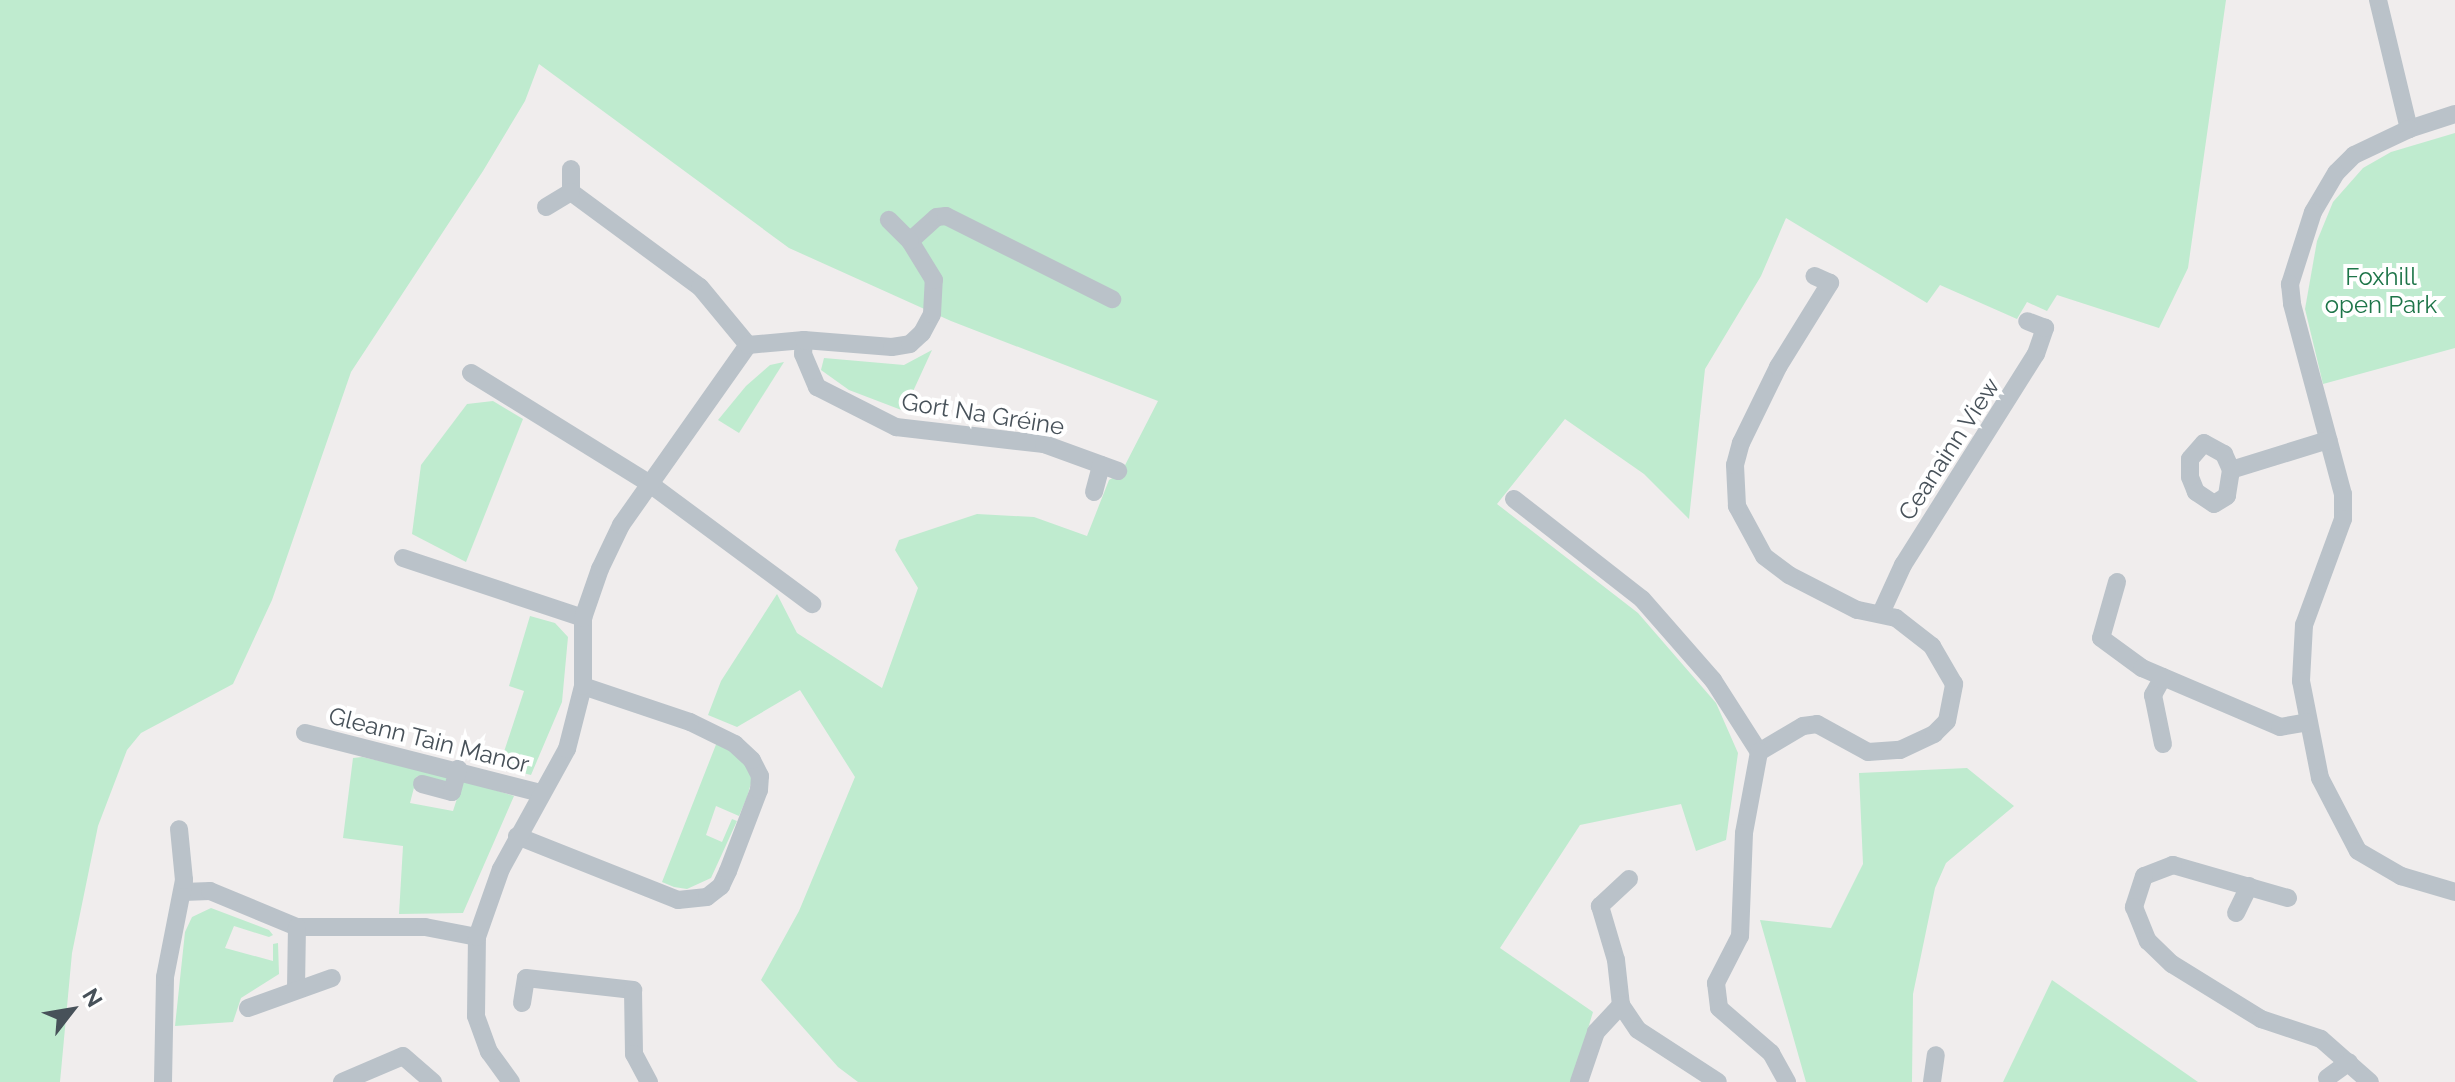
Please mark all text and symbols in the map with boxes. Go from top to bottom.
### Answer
park label: Foxhill open Park [2325,263,2437,319]
street label: Ceanainn View [1892,372,2006,526]
street label: Gort Na Gréine [900,387,1066,441]
street label: Gleann Tain Manor [325,701,533,779]
north arrow [32,970,112,1050]
text: N [77,984,108,1012]

